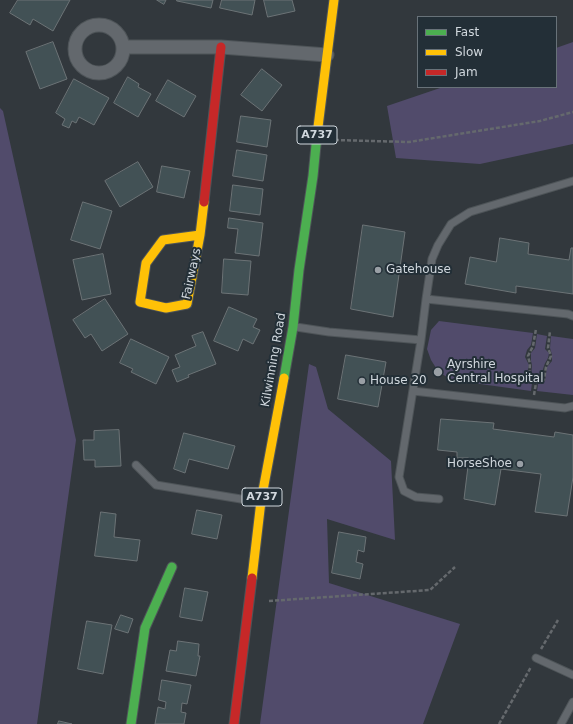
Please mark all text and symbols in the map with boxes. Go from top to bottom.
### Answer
legend [417,16,557,88]
text: Fast [455,25,479,39]
text: Slow [455,45,483,59]
text: Jam [455,65,478,79]
road number: A737 [297,126,337,144]
street label: Fairways [180,247,204,301]
place label: Gatehouse [386,263,451,277]
marker: Gatehouse [373,265,383,275]
street label: Kilwinning Road [259,312,289,408]
place label: Ayrshire Central Hospital [447,358,543,386]
marker: Ayrshire Central Hospital [432,366,444,378]
place label: House 20 [370,374,427,388]
marker: House 20 [357,376,367,386]
place label: HorseShoe [447,457,512,471]
marker: HorseShoe [515,459,525,469]
road number: A737 [242,488,282,506]

